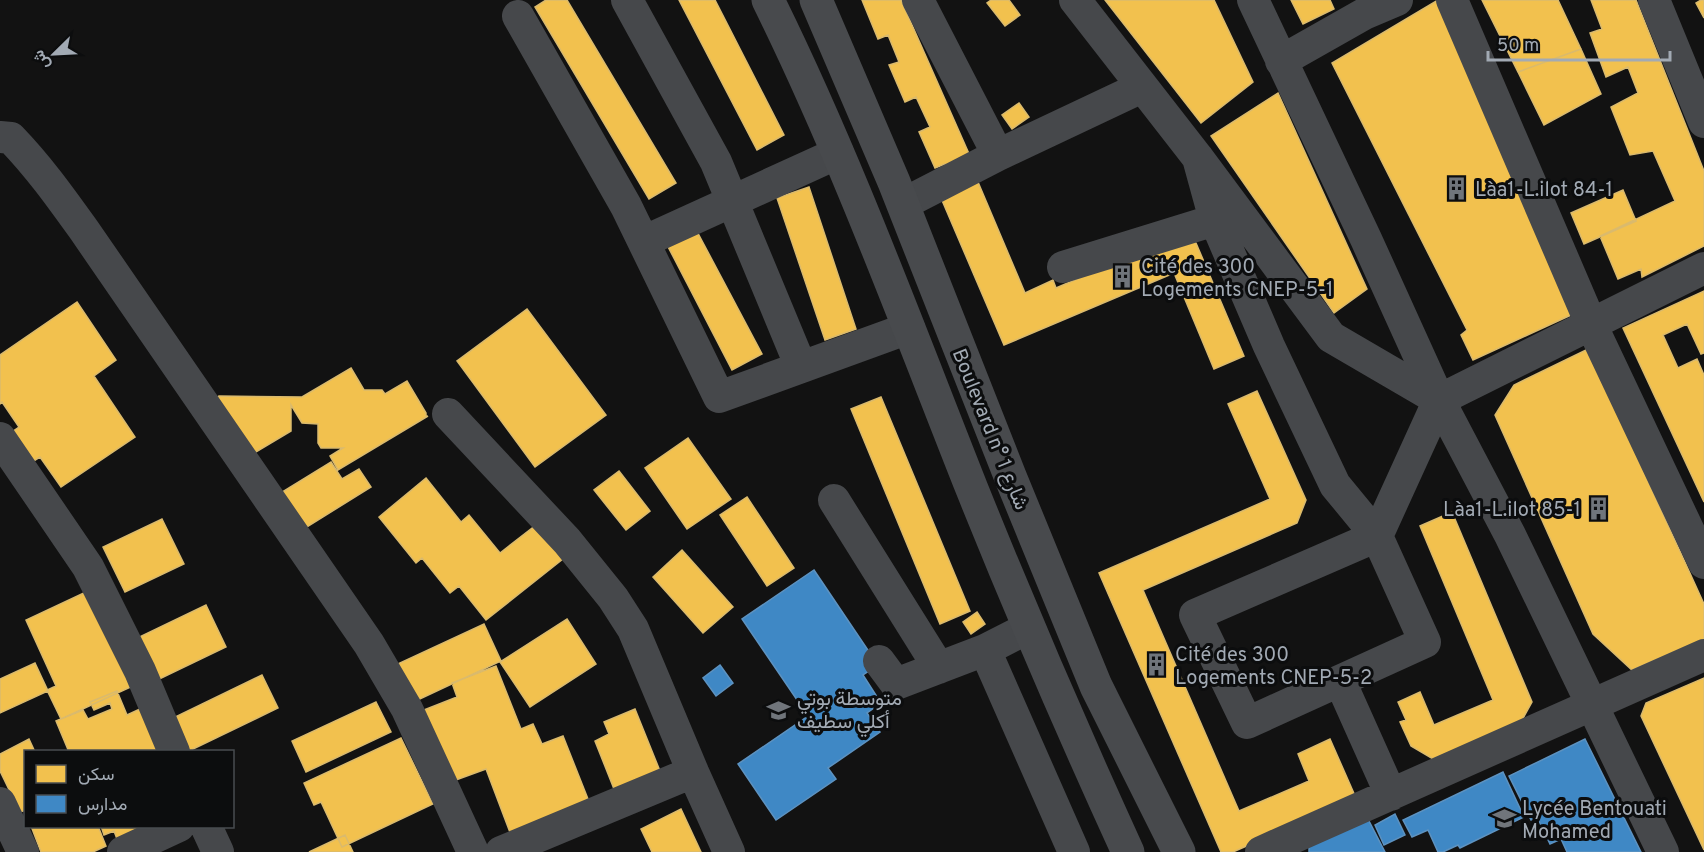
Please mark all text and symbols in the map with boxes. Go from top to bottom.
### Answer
north arrow [24,24,84,84]
scale bar [1488,24,1670,62]
text: 50 m [1497,35,1539,58]
text: ش [29,46,55,72]
building icon: Làa1-L.ilot 84-1 [1444,176,1470,202]
place label: Làa1-L.ilot 84-1 [1475,178,1613,204]
place label: Cité des 300 Logements CNEP-5-1 [1141,255,1334,304]
building icon: Cité des 300 Logements CNEP-5-1 [1110,264,1136,290]
street label: Boulevard n° شارع 1 [945,345,1033,514]
building icon: Làa1-L.ilot 85-1 [1586,496,1612,522]
place label: Làa1-L.ilot 85-1 [1443,498,1581,524]
place label: Cité des 300 Logements CNEP-5-2 [1175,643,1372,692]
building icon: Cité des 300 Logements CNEP-5-2 [1144,652,1170,678]
place label: متوسطة بوتي أكلي سطيف [797,687,902,738]
school or university icon: متوسطة بوتي أكلي سطيف [766,697,792,723]
legend [24,750,234,828]
text: سكن [78,764,114,787]
text: مدارس [78,794,127,817]
place label: Lycée Bentouati Mohamed [1522,797,1667,846]
school or university icon: Lycée Bentouati Mohamed [1491,806,1517,832]

